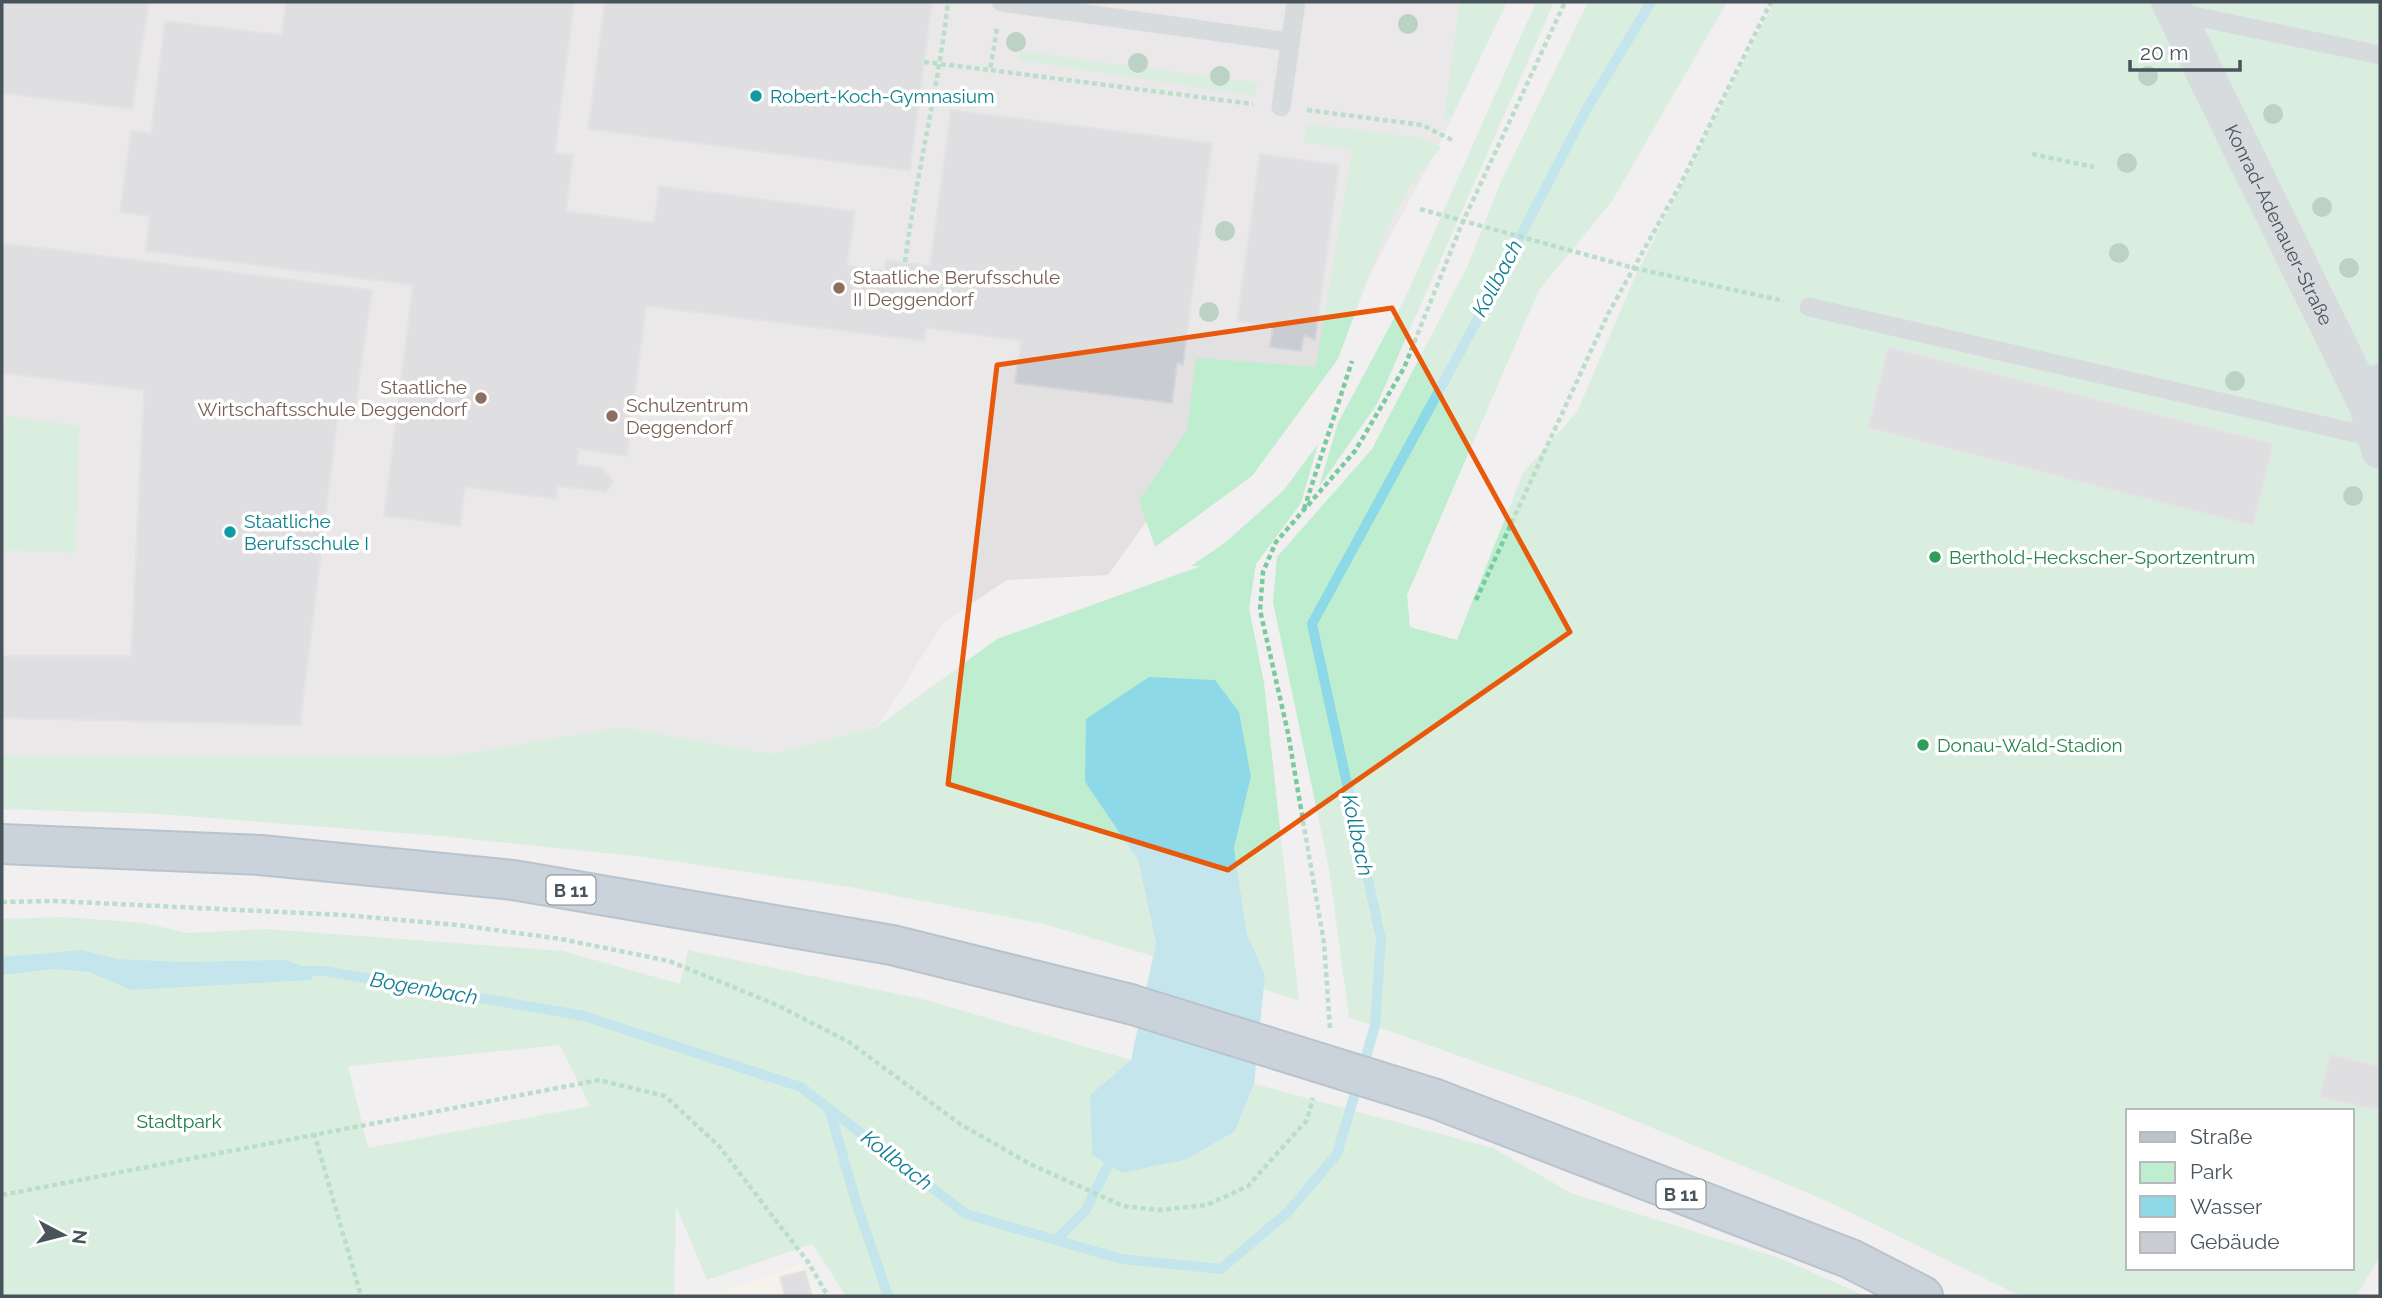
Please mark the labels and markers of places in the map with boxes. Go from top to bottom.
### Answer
place label: Robert-Koch-Gymnasium [770,85,994,107]
marker: Robert-Koch-Gymnasium [748,88,764,104]
place label: Staatliche Berufsschule II Deggendorf [853,266,1060,310]
marker: Staatliche Berufsschule II Deggendorf [831,280,847,296]
place label: Staatliche Wirtschaftsschule Deggendorf [198,376,468,420]
marker: Staatliche Wirtschaftsschule Deggendorf [473,390,489,406]
place label: Schulzentrum Deggendorf [626,394,749,438]
marker: Schulzentrum Deggendorf [604,408,620,424]
place label: Staatliche Berufsschule I [244,510,369,554]
marker: Staatliche Berufsschule I [222,524,238,540]
place label: Berthold-Heckscher-Sportzentrum [1949,546,2255,568]
marker: Berthold-Heckscher-Sportzentrum [1927,549,1943,565]
place label: Donau-Wald-Stadion [1937,734,2123,756]
marker: Donau-Wald-Stadion [1915,737,1931,753]

